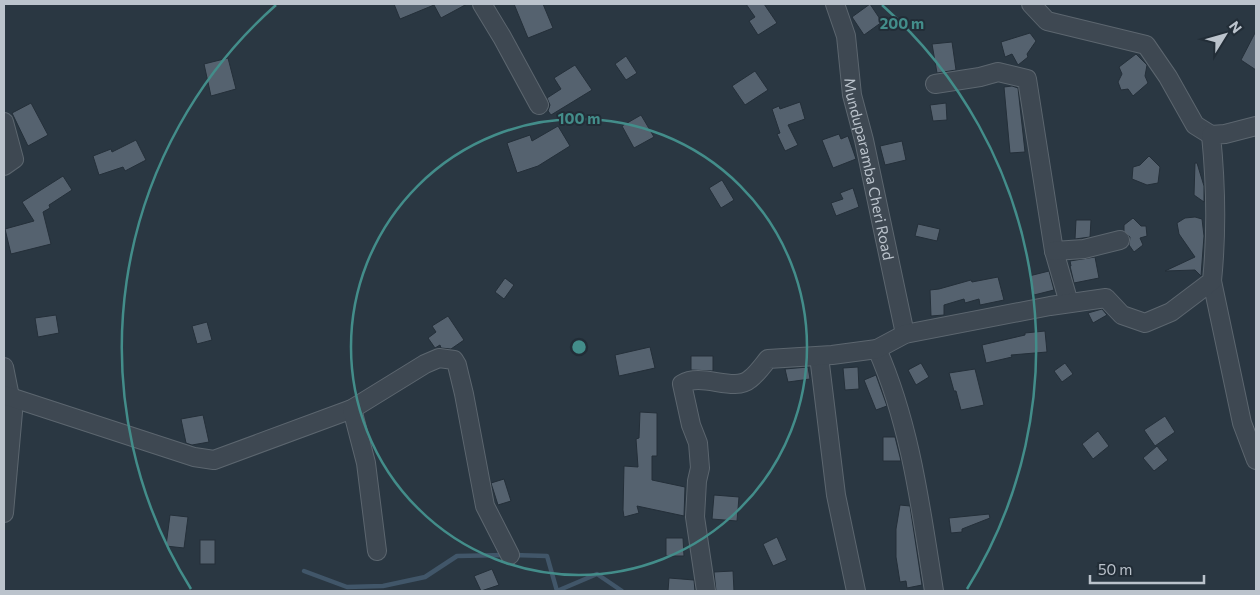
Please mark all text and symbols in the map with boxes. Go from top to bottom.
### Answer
north arrow [1200,10,1250,60]
text: 200 m [880,14,924,32]
text: N [1226,18,1246,36]
street label: Munduparamba Cheri Road [841,77,898,262]
text: 100 m [558,109,600,127]
centre of rings [570,338,588,356]
scale bar [1090,552,1204,584]
text: 50 m [1098,560,1132,578]

